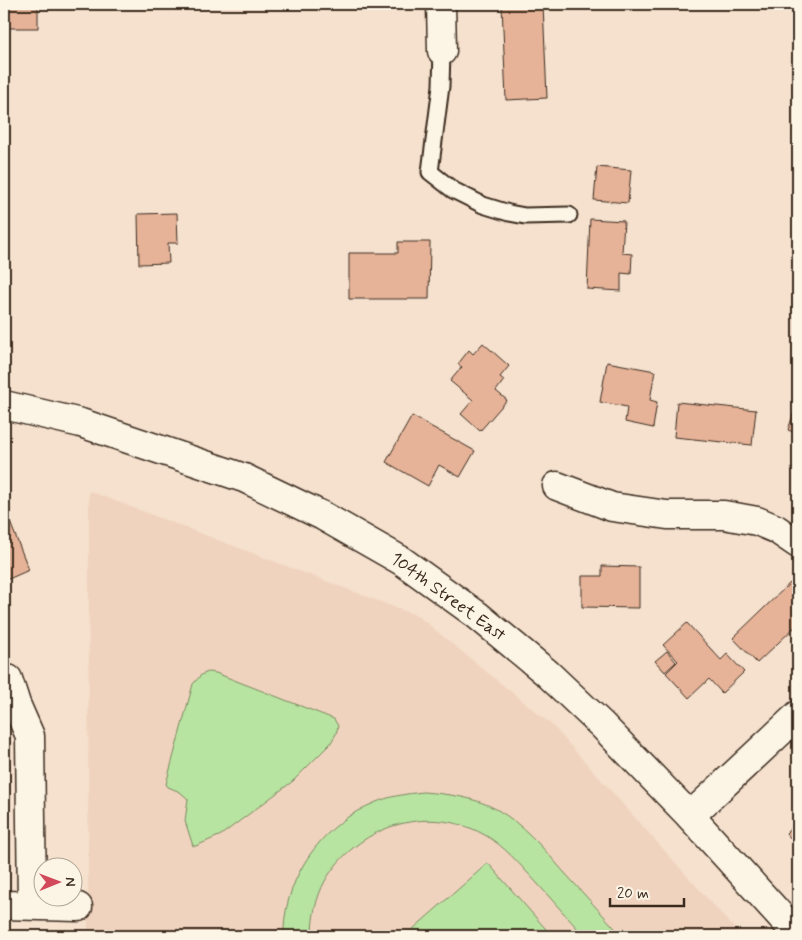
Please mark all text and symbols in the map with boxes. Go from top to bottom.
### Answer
street label: 104th Street East [385,547,511,647]
north arrow [32,858,82,908]
scale bar [610,875,683,907]
text: N [61,877,79,887]
text: 20 m [617,884,649,904]

